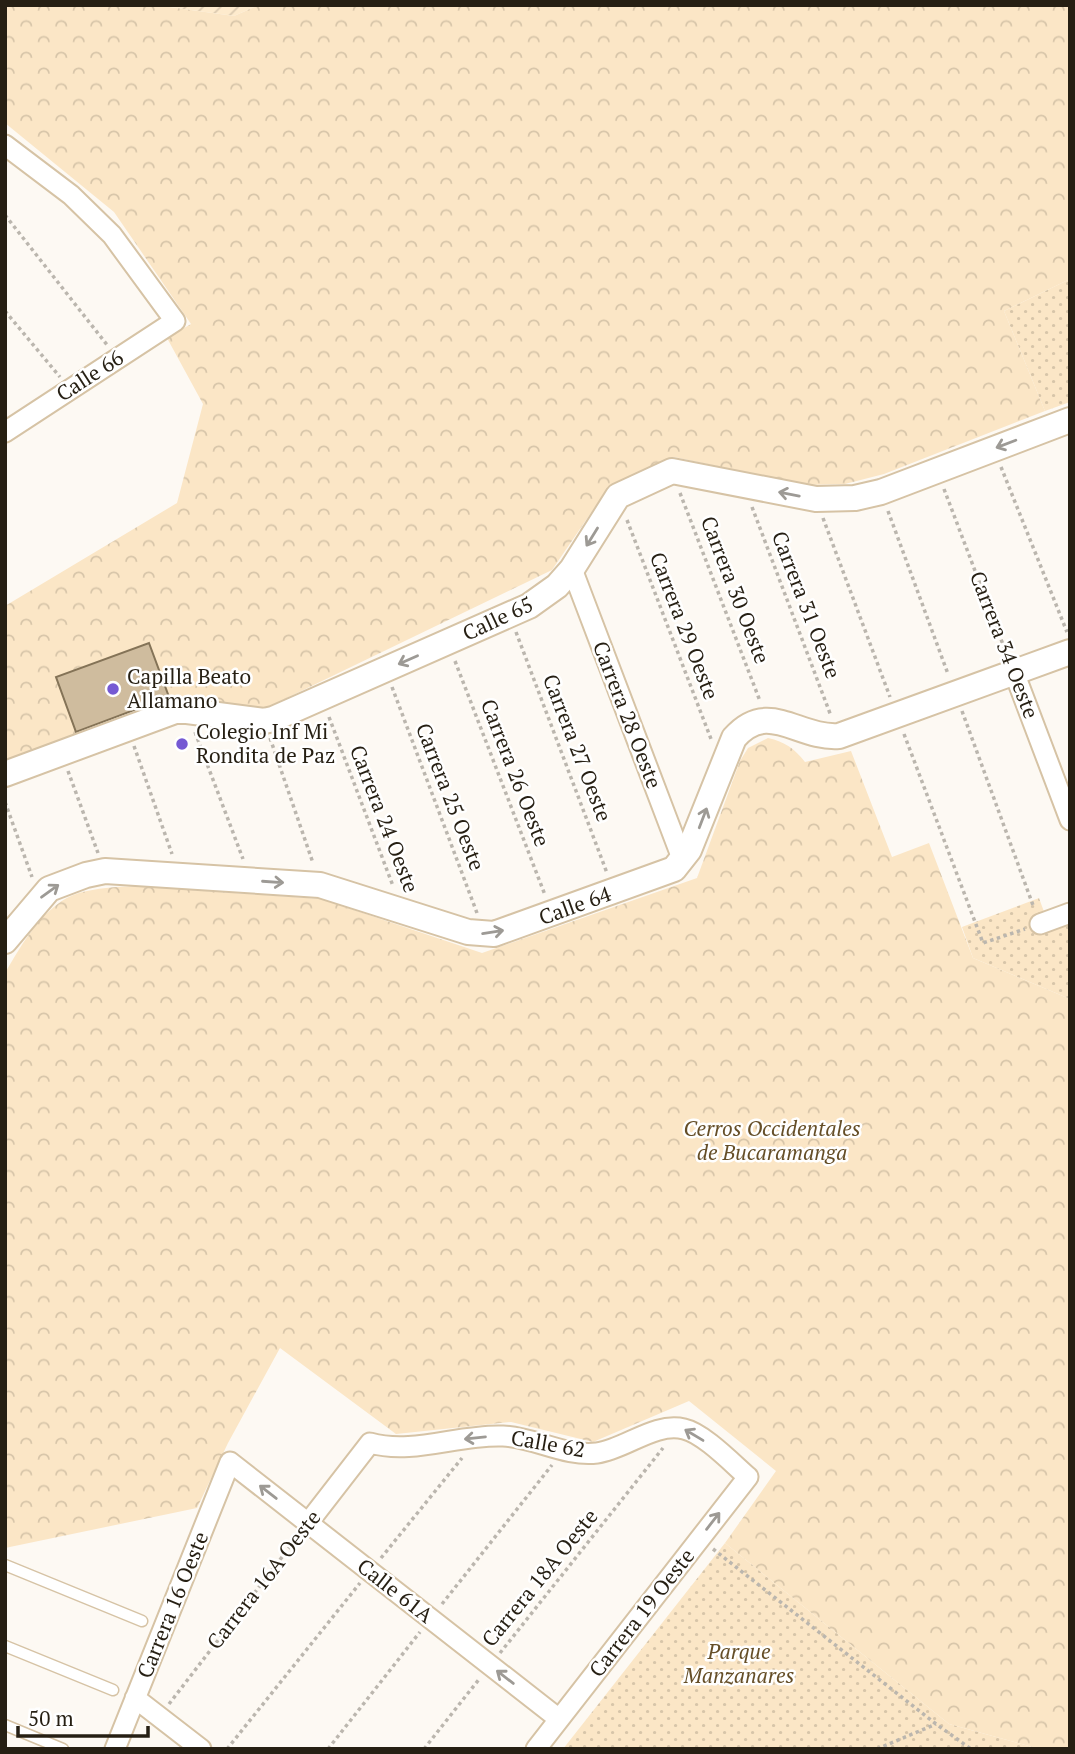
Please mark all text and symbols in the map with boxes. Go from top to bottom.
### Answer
street label: Calle 66 [50,343,128,407]
one-way arrow [996,439,1017,451]
one-way arrow [778,487,801,500]
street label: Carrera 30 Oeste [695,512,777,667]
one-way arrow [584,527,599,546]
street label: Carrera 31 Oeste [766,527,848,682]
street label: Carrera 29 Oeste [644,548,726,703]
street label: Carrera 34 Oeste [964,567,1046,722]
street label: Calle 65 [458,590,537,647]
street label: Carrera 28 Oeste [587,637,669,792]
one-way arrow [398,654,419,667]
place label: Capilla Beato Allamano [127,662,251,714]
street label: Carrera 27 Oeste [537,670,619,825]
marker: Capilla Beato Allamano [105,681,121,697]
street label: Carrera 26 Oeste [475,695,557,850]
place label: Colegio Inf Mi Rondita de Paz [196,717,335,769]
street label: Carrera 25 Oeste [410,719,492,874]
marker: Colegio Inf Mi Rondita de Paz [174,736,190,752]
street label: Carrera 24 Oeste [344,741,426,896]
one-way arrow [697,807,710,829]
one-way arrow [261,876,284,889]
street label: Calle 64 [535,879,615,931]
one-way arrow [41,884,60,899]
one-way arrow [481,925,504,938]
park label: Cerros Occidentales de Bucaramanga [683,1114,861,1166]
street label: Calle 62 [509,1423,587,1463]
one-way arrow [684,1428,704,1442]
one-way arrow [464,1432,487,1445]
one-way arrow [260,1484,278,1499]
street label: Carrera 18A Oeste [475,1503,603,1652]
street label: Carrera 16A Oeste [200,1504,326,1655]
one-way arrow [706,1512,721,1530]
street label: Carrera 16 Oeste [130,1527,214,1682]
street label: Carrera 19 Oeste [582,1542,700,1682]
street label: Calle 61A [352,1552,440,1629]
park label: Parque Manzanares [683,1637,794,1689]
one-way arrow [497,1670,515,1685]
scale bar [18,1694,147,1738]
text: 50 m [28,1704,74,1732]

